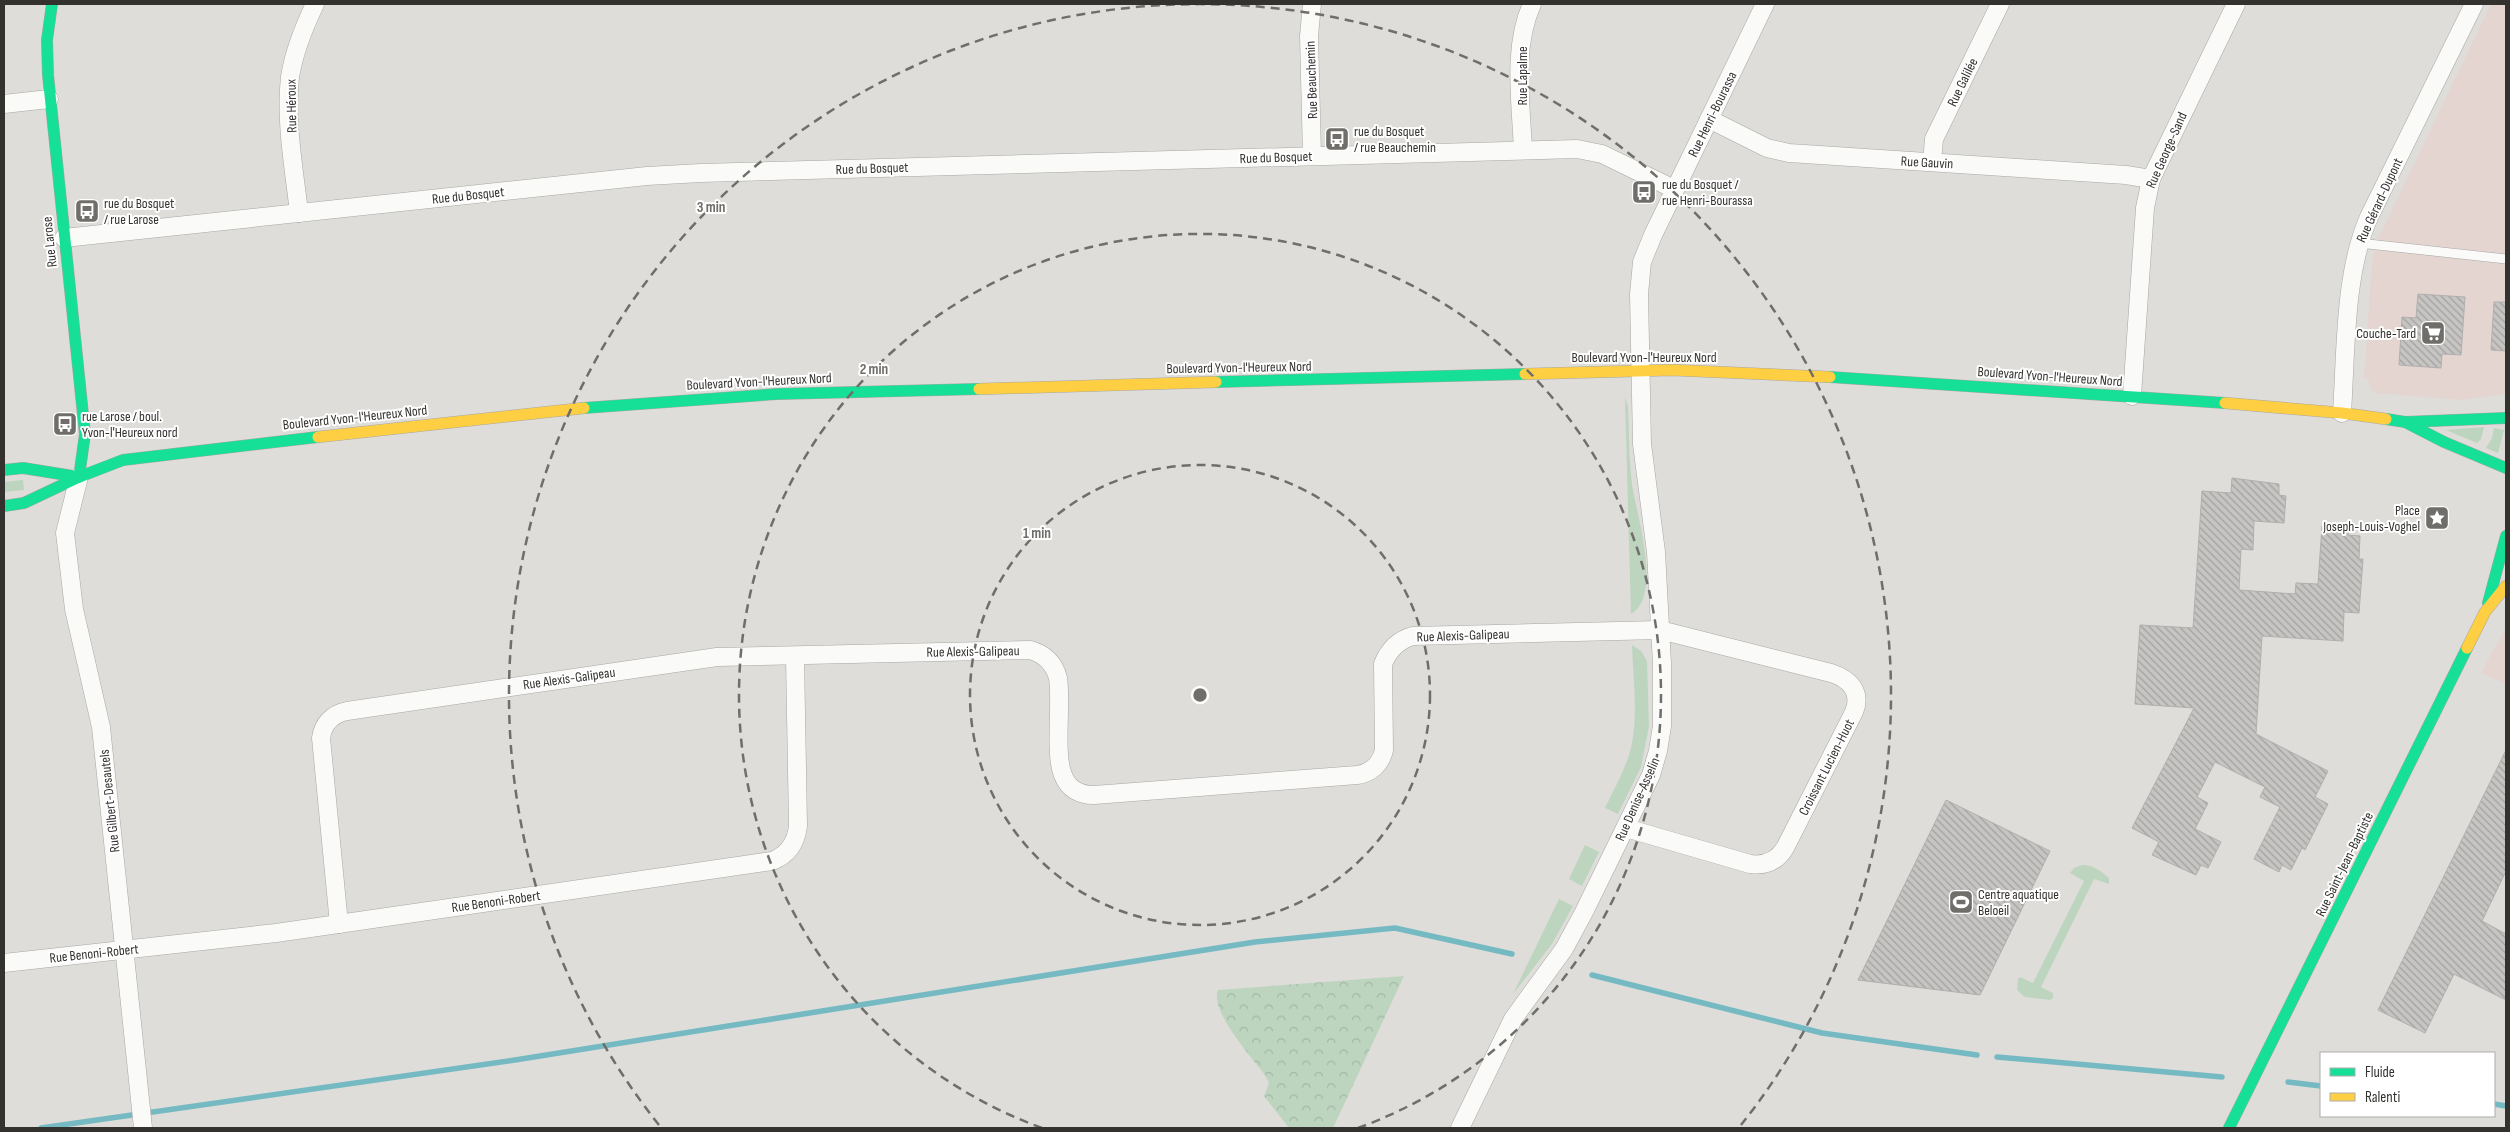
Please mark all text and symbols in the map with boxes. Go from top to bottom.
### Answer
street label: Rue Beauchemin [1302,41,1321,119]
street label: Rue Lapalme [1514,46,1531,106]
street label: Rue Galilée [1943,55,1981,109]
street label: Rue Henri-Bourassa [1684,69,1740,160]
street label: Rue Héroux [283,78,300,133]
street label: Rue George-Sand [2142,109,2191,191]
place label: rue du Bosquet / rue Beauchemin [1354,123,1436,156]
bus stop icon: rue du Bosquet / rue Beauchemin [1324,126,1350,152]
street label: Rue du Bosquet [1239,148,1313,167]
street label: Rue Gauvin [1900,153,1954,172]
street label: Rue Gérard-Dupont [2352,155,2406,245]
street label: Rue du Bosquet [835,159,909,178]
place label: rue du Bosquet / rue Henri-Bourassa [1662,176,1753,209]
bus stop icon: rue du Bosquet / rue Henri-Bourassa [1631,179,1657,205]
street label: Rue du Bosquet [431,183,505,208]
place label: rue du Bosquet / rue Larose [104,195,174,228]
bus stop icon: rue du Bosquet / rue Larose [74,198,100,224]
text: 3 min [697,198,725,217]
street label: Rue Larose [38,216,61,268]
supermarket icon: Couche-Tard [2420,320,2446,346]
place label: Couche-Tard [2356,325,2416,342]
street label: Boulevard Yvon-l'Heureux Nord [1571,349,1717,366]
street label: Boulevard Yvon-l'Heureux Nord [1166,358,1312,377]
text: 2 min [860,360,888,379]
street label: Boulevard Yvon-l'Heureux Nord [1977,363,2123,390]
street label: Boulevard Yvon-l'Heureux Nord [686,369,832,394]
street label: Boulevard Yvon-l'Heureux Nord [282,401,428,434]
place label: rue Larose / boul. Yvon-l'Heureux nord [82,408,178,441]
bus stop icon: rue Larose / boul. Yvon-l'Heureux nord [52,411,78,437]
place label: Place Joseph-Louis-Voghel [2322,502,2420,535]
place icon: Place Joseph-Louis-Voghel [2424,505,2450,531]
text: 1 min [1023,524,1051,543]
street label: Rue Alexis-Galipeau [1416,625,1510,646]
street label: Rue Alexis-Galipeau [926,642,1020,661]
street label: Rue Alexis-Galipeau [522,664,616,693]
centre of rings [1191,686,1209,704]
street label: Croissant Lucien-Huot [1795,716,1858,818]
street label: Rue Gilbert-Desautels [96,749,123,853]
street label: Rue Denise-Asselin [1611,755,1663,844]
street label: Rue Saint-Jean-Baptiste [2312,809,2377,919]
place label: Centre aquatique Beloeil [1978,886,2059,919]
street label: Rue Benoni-Robert [451,887,542,916]
sports icon: Centre aquatique Beloeil [1948,889,1974,915]
street label: Rue Benoni-Robert [49,940,139,967]
legend [2320,1052,2495,1117]
text: Fluide [2365,1063,2395,1082]
text: Ralenti [2365,1088,2400,1107]

